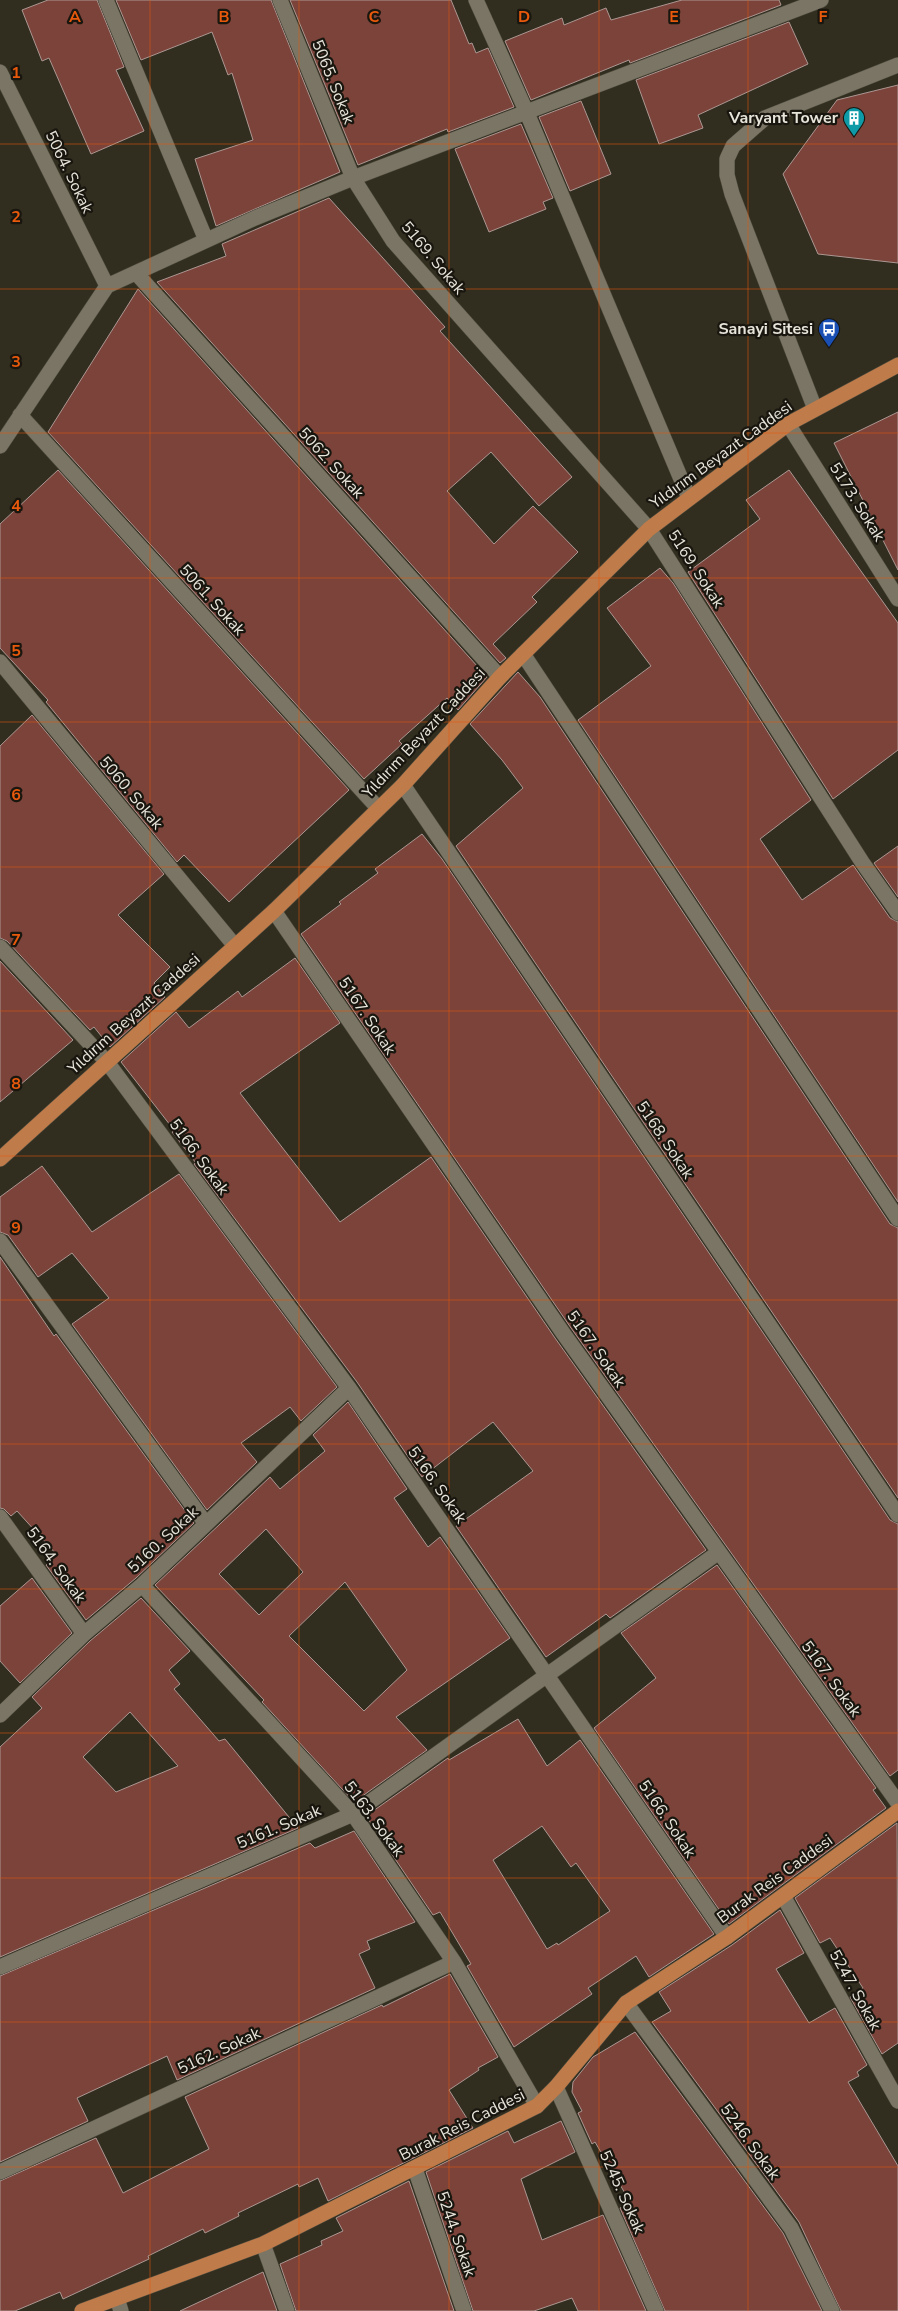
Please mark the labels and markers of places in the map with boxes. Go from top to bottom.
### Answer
building icon: Varyant Tower [842,106,866,137]
place label: Varyant Tower [728,107,839,129]
bus stop icon: Sanayi Sitesi [817,317,841,348]
place label: Sanayi Sitesi [719,318,813,340]

